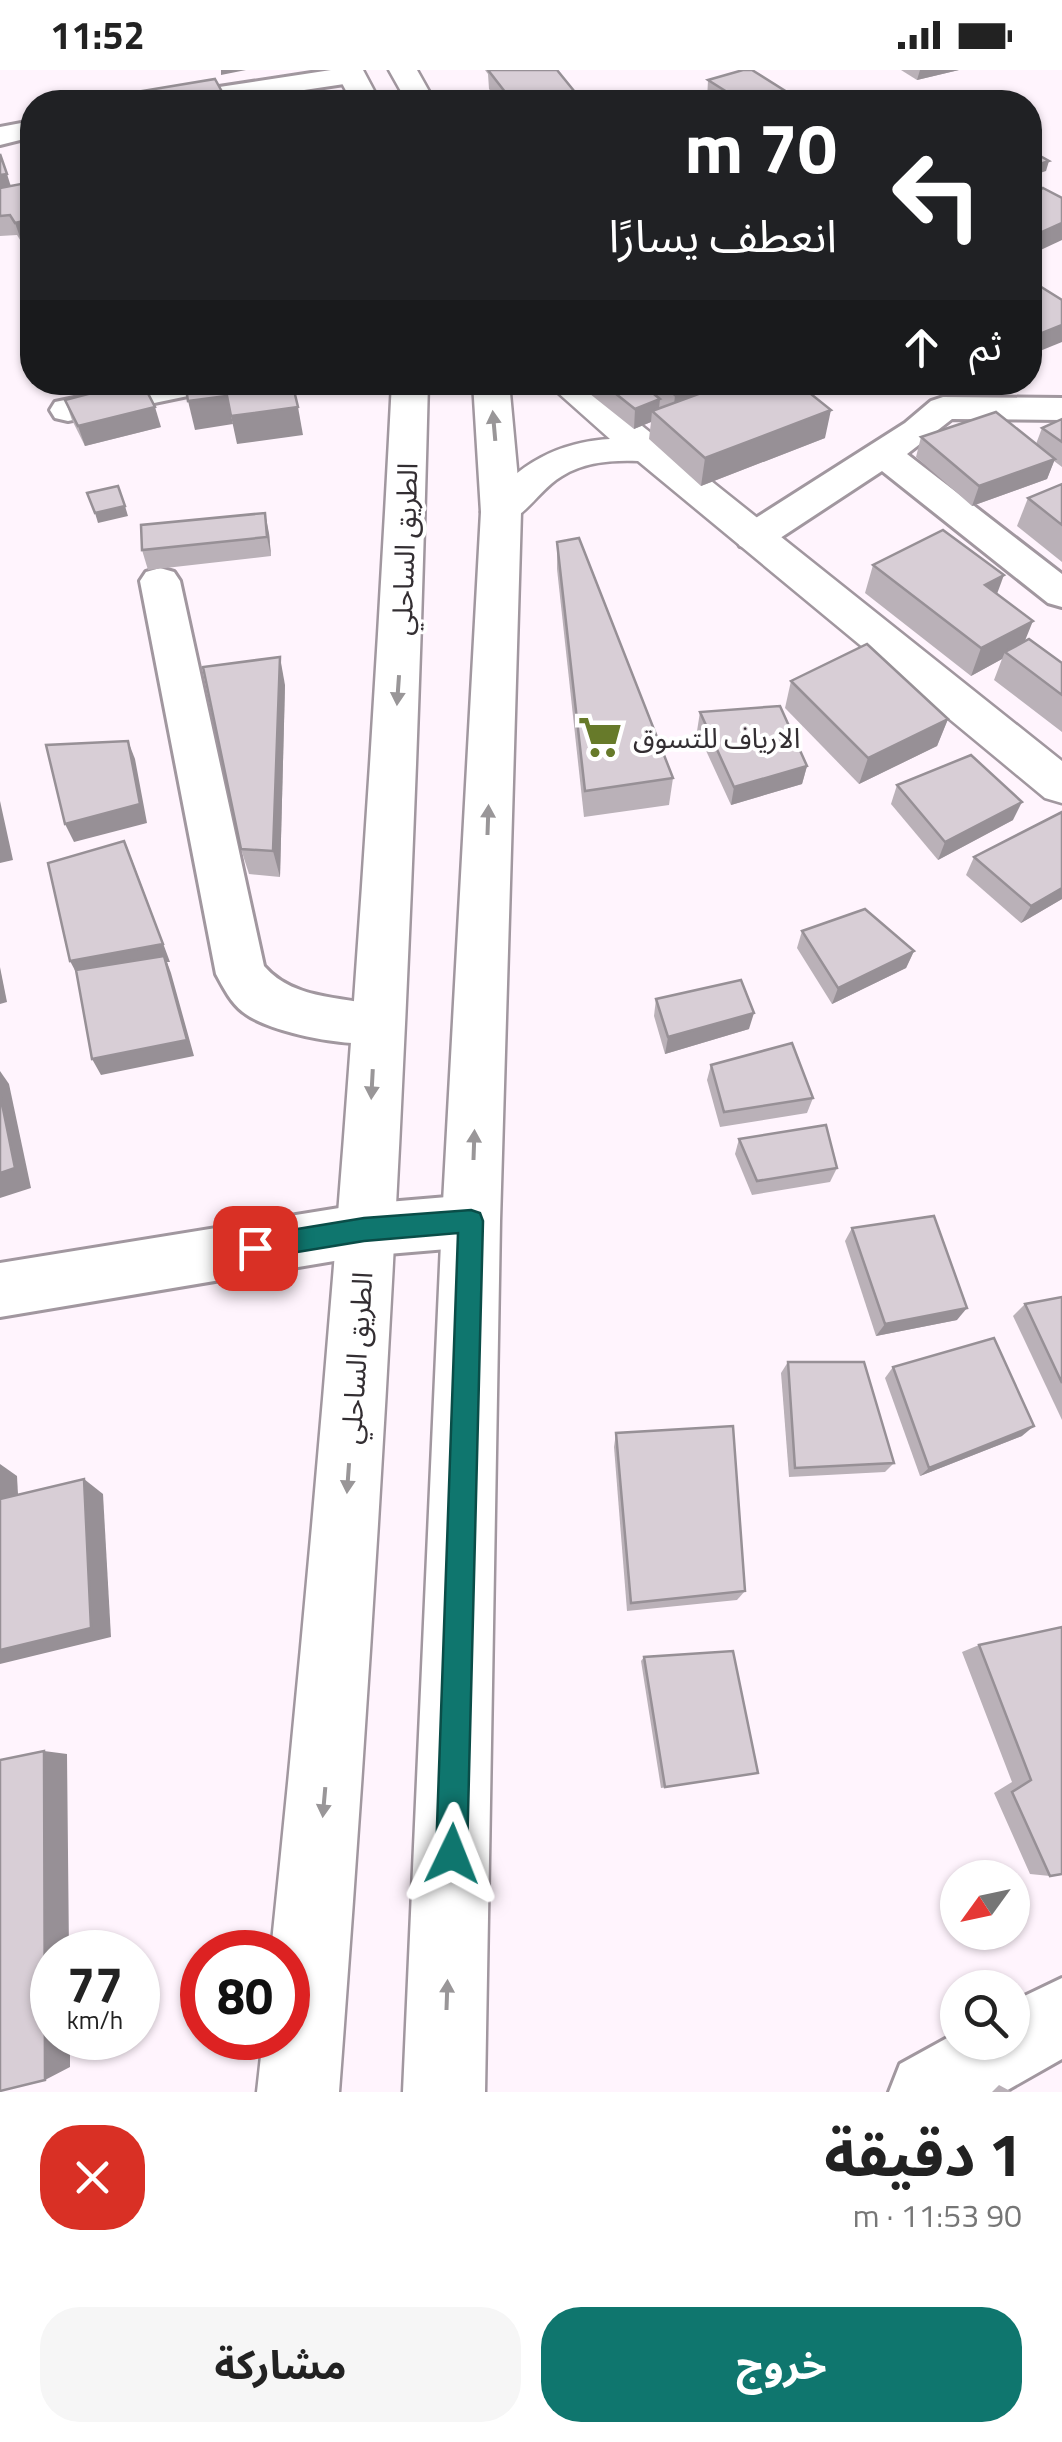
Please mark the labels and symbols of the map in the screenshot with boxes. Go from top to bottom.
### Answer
one-way arrow [486,409,502,441]
street label: الطريق الساحلي [380,462,429,636]
one-way arrow [390,674,406,706]
supermarket icon: الارياف للتسوق [576,713,624,761]
place label: الارياف للتسوق [633,716,800,759]
one-way arrow [480,804,496,836]
one-way arrow [364,1068,380,1100]
one-way arrow [467,1129,483,1160]
pin [213,1206,298,1291]
street label: الطريق الساحلي [329,1270,384,1446]
one-way arrow [340,1463,356,1495]
one-way arrow [315,1787,331,1819]
position arrow [400,1802,504,1906]
north arrow [940,1860,1030,1950]
speed limit sign: 80 [180,1930,310,2060]
one-way arrow [439,1978,455,2010]

